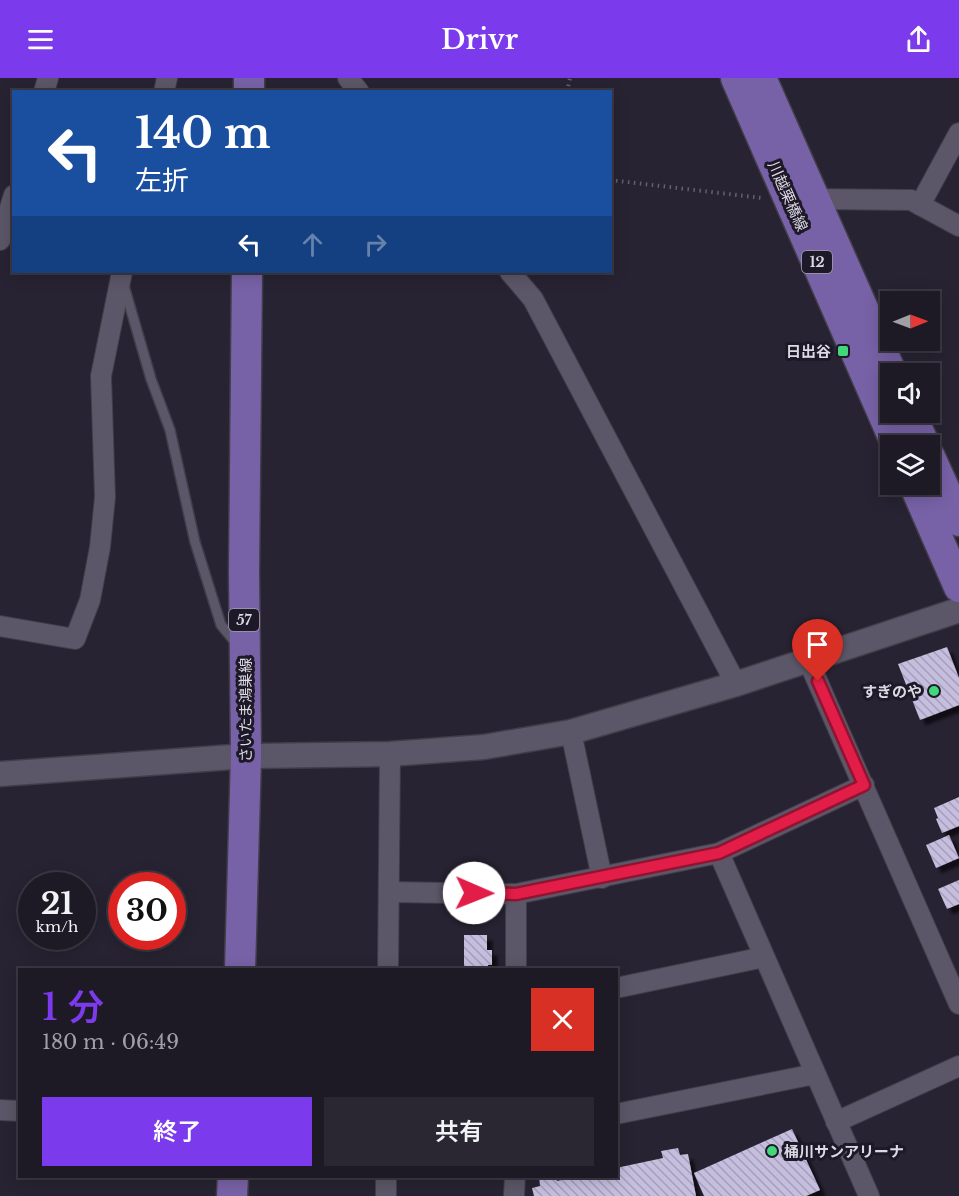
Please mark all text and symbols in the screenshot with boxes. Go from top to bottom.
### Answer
icon: menu [24,23,57,56]
text: Drivr [441,23,518,56]
icon: share [902,23,935,56]
text: 140 m [135,107,271,159]
icon: left [36,114,114,192]
street label: 川越栗橋線 [764,158,812,234]
text: 左折 [135,164,189,197]
icon: left [233,228,266,261]
icon: ahead [296,228,329,261]
icon: right [359,228,392,261]
road number: 12 [802,251,832,273]
north arrow [880,291,940,351]
map controls [880,291,940,495]
place label: 日出谷 [786,342,831,361]
marker: 日出谷 [836,344,850,358]
button: sound [880,363,940,423]
button: layers [880,435,940,495]
road number: 57 [229,609,259,631]
pin [792,619,843,681]
icon: arrive [801,628,834,661]
street label: さいたま鴻巣線 [236,658,255,762]
place label: すぎのや [862,682,922,701]
marker: すぎのや [927,684,941,698]
position arrow [442,861,506,925]
speed limit sign: 30 [108,872,186,950]
text: 21 [41,885,73,922]
text: km/h [36,917,78,936]
text: 1 分 [42,985,104,1030]
button: close [531,988,594,1051]
text: 180 m · 06:49 [42,1030,179,1054]
button: 終了 [42,1097,312,1166]
button: 共有 [324,1097,594,1166]
place label: 桶川サンアリーナ [784,1142,904,1161]
marker: 桶川サンアリーナ [765,1144,779,1158]

